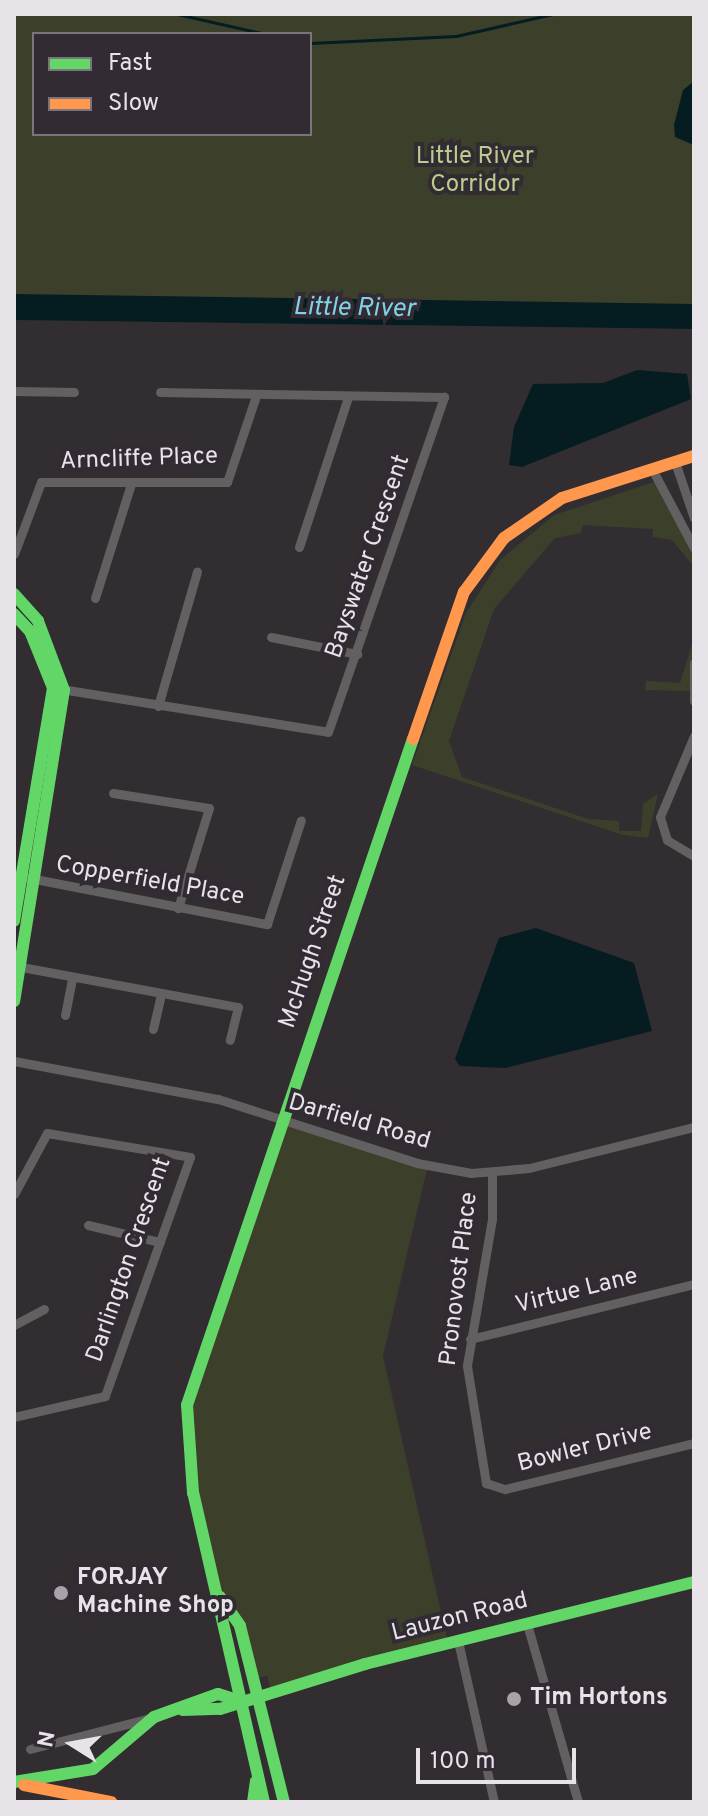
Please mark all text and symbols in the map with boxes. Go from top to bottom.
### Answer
legend [32,32,312,136]
text: Fast [108,49,152,79]
text: Slow [108,89,159,119]
park label: Little River Corridor [416,144,534,200]
water label: Little River [293,292,415,326]
street label: Arncliffe Place [60,443,218,477]
street label: Bayswater Crescent [321,451,417,663]
street label: Copperfield Place [54,851,246,913]
street label: McHugh Street [274,872,354,1032]
street label: Darfield Road [285,1089,433,1157]
street label: Darlington Crescent [81,1154,179,1366]
street label: Pronovost Place [435,1190,485,1368]
street label: Virtue Lane [513,1263,641,1321]
street label: Bowler Drive [515,1418,655,1480]
place label: FORJAY Machine Shop [77,1565,234,1621]
marker: FORJAY Machine Shop [52,1584,70,1602]
street label: Lauzon Road [389,1587,531,1649]
place label: Tim Hortons [530,1685,668,1713]
marker: Tim Hortons [505,1690,523,1708]
north arrow [32,1704,112,1784]
text: N [33,1729,63,1750]
scale bar [420,1732,580,1782]
text: 100 m [430,1747,496,1777]

